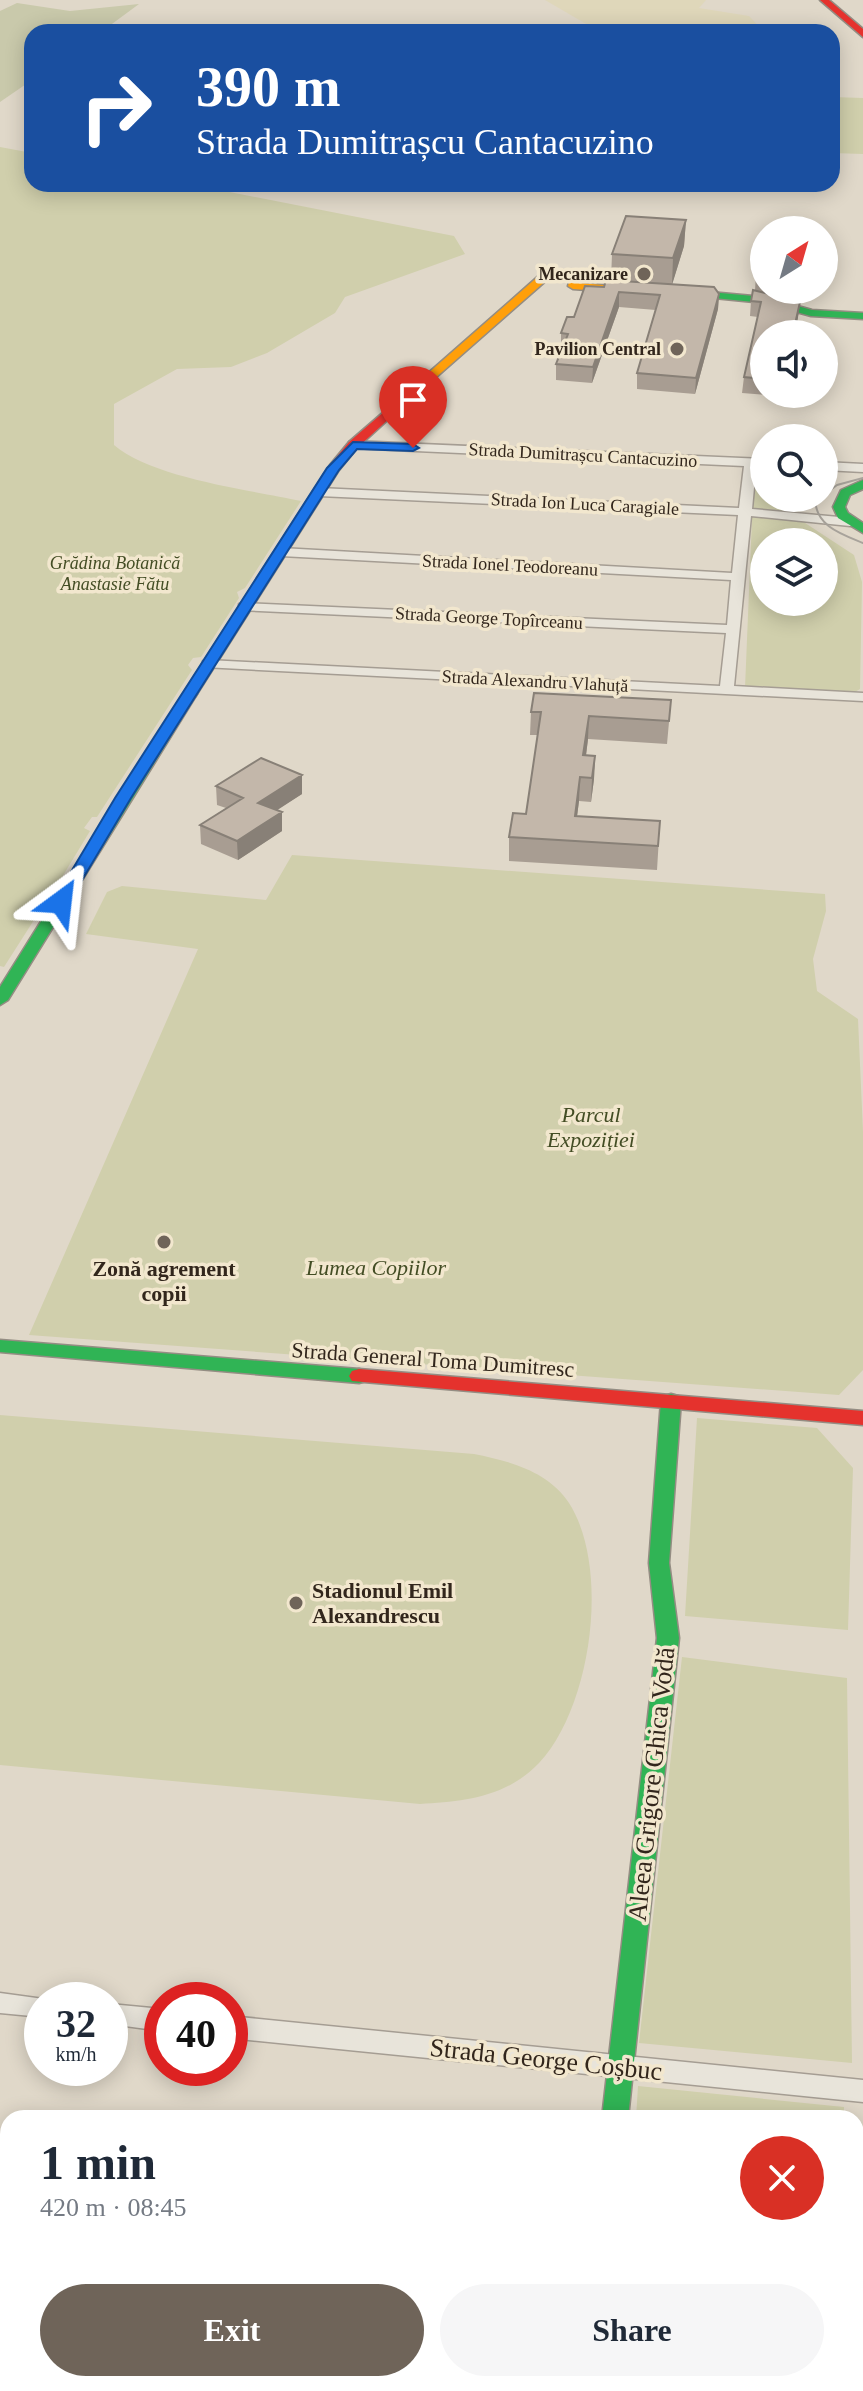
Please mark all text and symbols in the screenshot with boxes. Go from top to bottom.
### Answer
icon: right [64,56,168,160]
text: 390 m [196,56,341,118]
text: Strada Dumitrașcu Cantacuzino [196,122,654,162]
north arrow [750,216,838,304]
map controls [750,216,838,616]
place label: Mecanizare [538,264,628,284]
marker: Mecanizare [635,265,653,283]
button: sound [750,320,838,408]
place label: Pavilion Central [535,339,661,359]
marker: Pavilion Central [668,340,686,358]
pin [379,366,447,448]
icon: arrive [391,378,435,422]
button: search [750,424,838,512]
street label: Strada Dumitrașcu Cantacuzino [468,439,698,471]
street label: Strada Ion Luca Caragiale [490,489,680,519]
button: layers [750,528,838,616]
street label: Strada Ionel Teodoreanu [421,550,599,580]
park label: Grădina Botanică Anastasie Fătu [50,553,180,594]
street label: Strada George Topîrceanu [395,603,583,633]
street label: Strada Alexandru Vlahuță [441,666,629,696]
position arrow [19,860,103,944]
park label: Parcul Expoziției [546,1102,635,1152]
marker: Zonă agrement copii [155,1233,173,1251]
park label: Lumea Copiilor [305,1255,446,1280]
place label: Zonă agrement copii [92,1256,236,1306]
street label: Strada General Toma Dumitresc [291,1337,575,1382]
place label: Stadionul Emil Alexandrescu [312,1578,453,1628]
marker: Stadionul Emil Alexandrescu [287,1594,305,1612]
street label: Aleea Grigore Ghica Vodă [623,1645,680,1923]
speed limit sign: 40 [144,1982,248,2086]
text: 32 [56,2001,96,2046]
street label: Strada George Coșbuc [428,2033,664,2086]
text: km/h [55,2043,97,2065]
text: 1 min [40,2136,156,2189]
button: close [740,2136,824,2220]
text: 420 m · 08:45 [40,2193,187,2222]
button: Exit [40,2284,424,2376]
button: Share [440,2284,824,2376]

